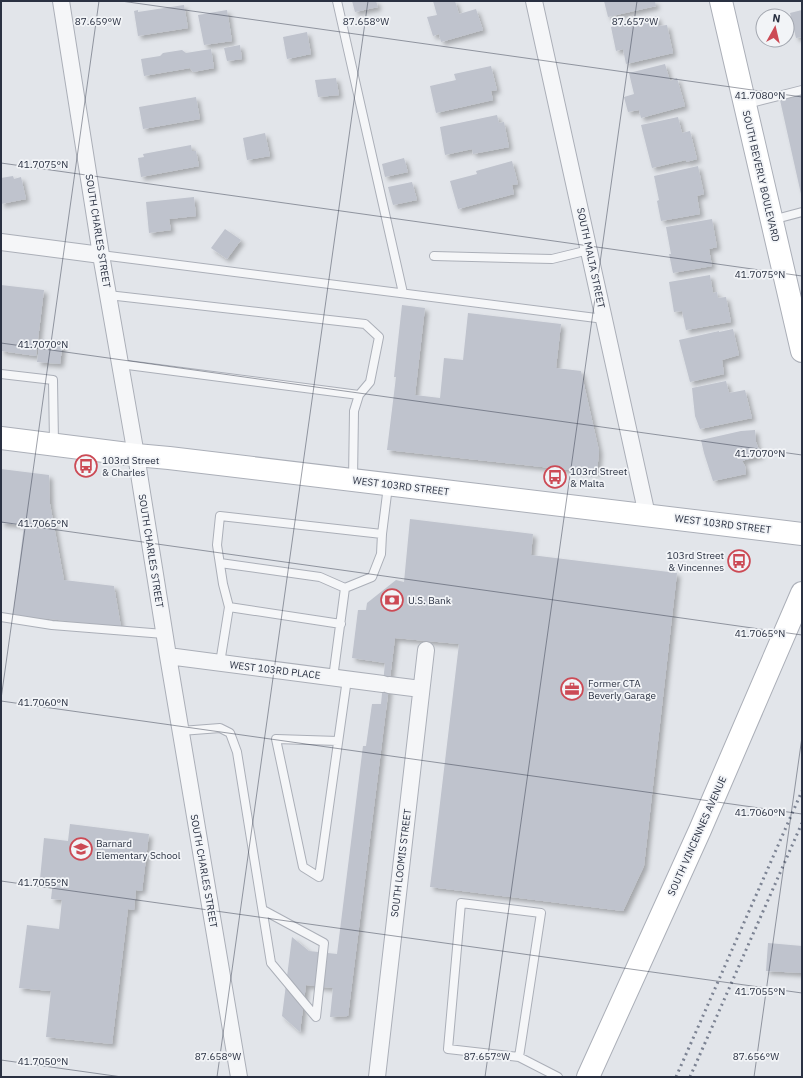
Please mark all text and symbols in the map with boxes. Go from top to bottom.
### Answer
north arrow [755,8,795,48]
text: N [771,11,781,26]
text: 87.659°W [75,15,121,28]
text: 87.658°W [343,15,389,28]
text: 87.657°W [612,15,658,28]
text: 41.7080°N [735,89,785,102]
street label: SOUTH BEVERLY BOULEVARD [740,109,783,243]
text: 41.7075°N [18,158,68,171]
street label: SOUTH CHARLES STREET [83,173,113,289]
street label: SOUTH MALTA STREET [574,206,608,310]
text: 41.7075°N [735,268,785,281]
text: 41.7070°N [18,338,68,351]
text: 41.7070°N [735,447,785,460]
bus stop icon: 103rd Street & Charles [73,453,99,479]
place label: 103rd Street & Charles [102,454,160,479]
bus stop icon: 103rd Street & Malta [542,464,568,490]
place label: 103rd Street & Malta [570,465,628,490]
street label: WEST 103RD STREET [352,474,450,498]
street label: SOUTH CHARLES STREET [136,493,166,609]
street label: WEST 103RD STREET [674,512,772,536]
text: 41.7065°N [18,517,68,530]
bus stop icon: 103rd Street & Vincennes [726,548,752,574]
place label: 103rd Street & Vincennes [667,549,724,574]
bank icon: U.S. Bank [379,587,405,613]
place label: U.S. Bank [408,594,452,607]
text: 41.7065°N [735,627,785,640]
street label: WEST 103RD PLACE [229,658,321,682]
office icon: Former CTA Beverly Garage [559,676,585,702]
place label: Former CTA Beverly Garage [588,677,656,702]
text: 41.7060°N [18,696,68,709]
street label: SOUTH VINCENNES AVENUE [665,774,729,898]
text: 41.7060°N [735,806,785,819]
street label: SOUTH LOOMIS STREET [388,808,414,918]
street label: SOUTH CHARLES STREET [188,813,220,929]
school or university icon: Barnard Elementary School [68,836,94,862]
place label: Barnard Elementary School [96,837,181,862]
text: 41.7055°N [18,876,68,889]
text: 41.7055°N [735,985,785,998]
text: 87.658°W [195,1050,241,1063]
text: 87.657°W [464,1050,510,1063]
text: 87.656°W [733,1050,779,1063]
text: 41.7050°N [18,1055,68,1068]

